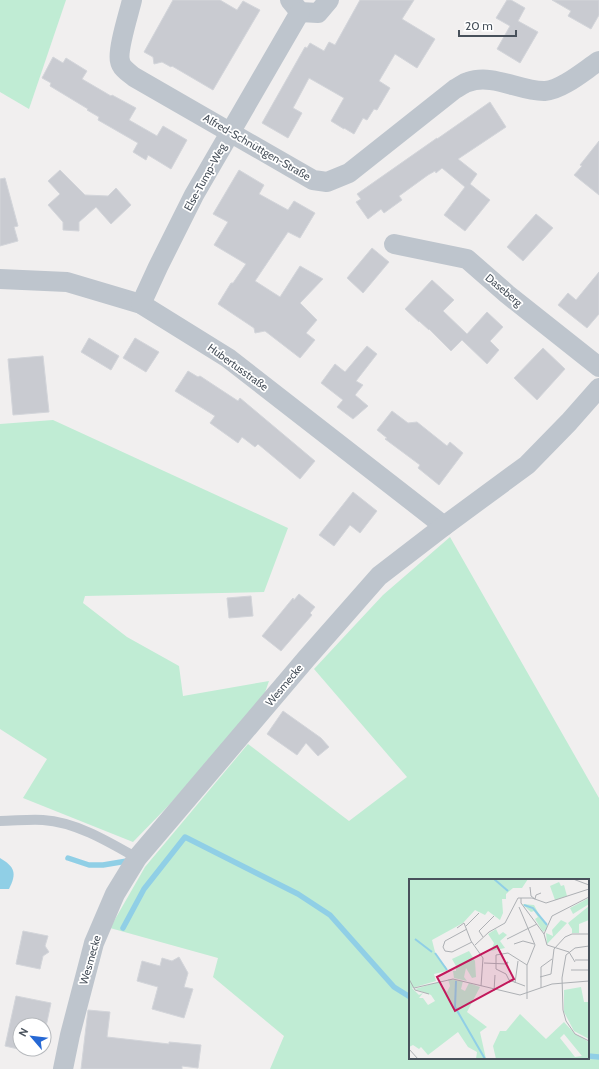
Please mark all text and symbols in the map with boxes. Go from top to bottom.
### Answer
scale bar [459,12,516,38]
text: 20 m [465,18,493,33]
street label: Alfred-Schnüttgen-Straße [201,111,313,184]
street label: Else-Tump-Weg [181,140,230,213]
street label: Daseberg [483,270,526,310]
street label: Hubertusstraße [205,340,271,394]
street label: Wesmecke [262,661,306,709]
inset map [409,879,589,1059]
street label: Wesmecke [76,933,104,986]
north arrow [12,1017,52,1057]
text: N [15,1026,31,1039]

